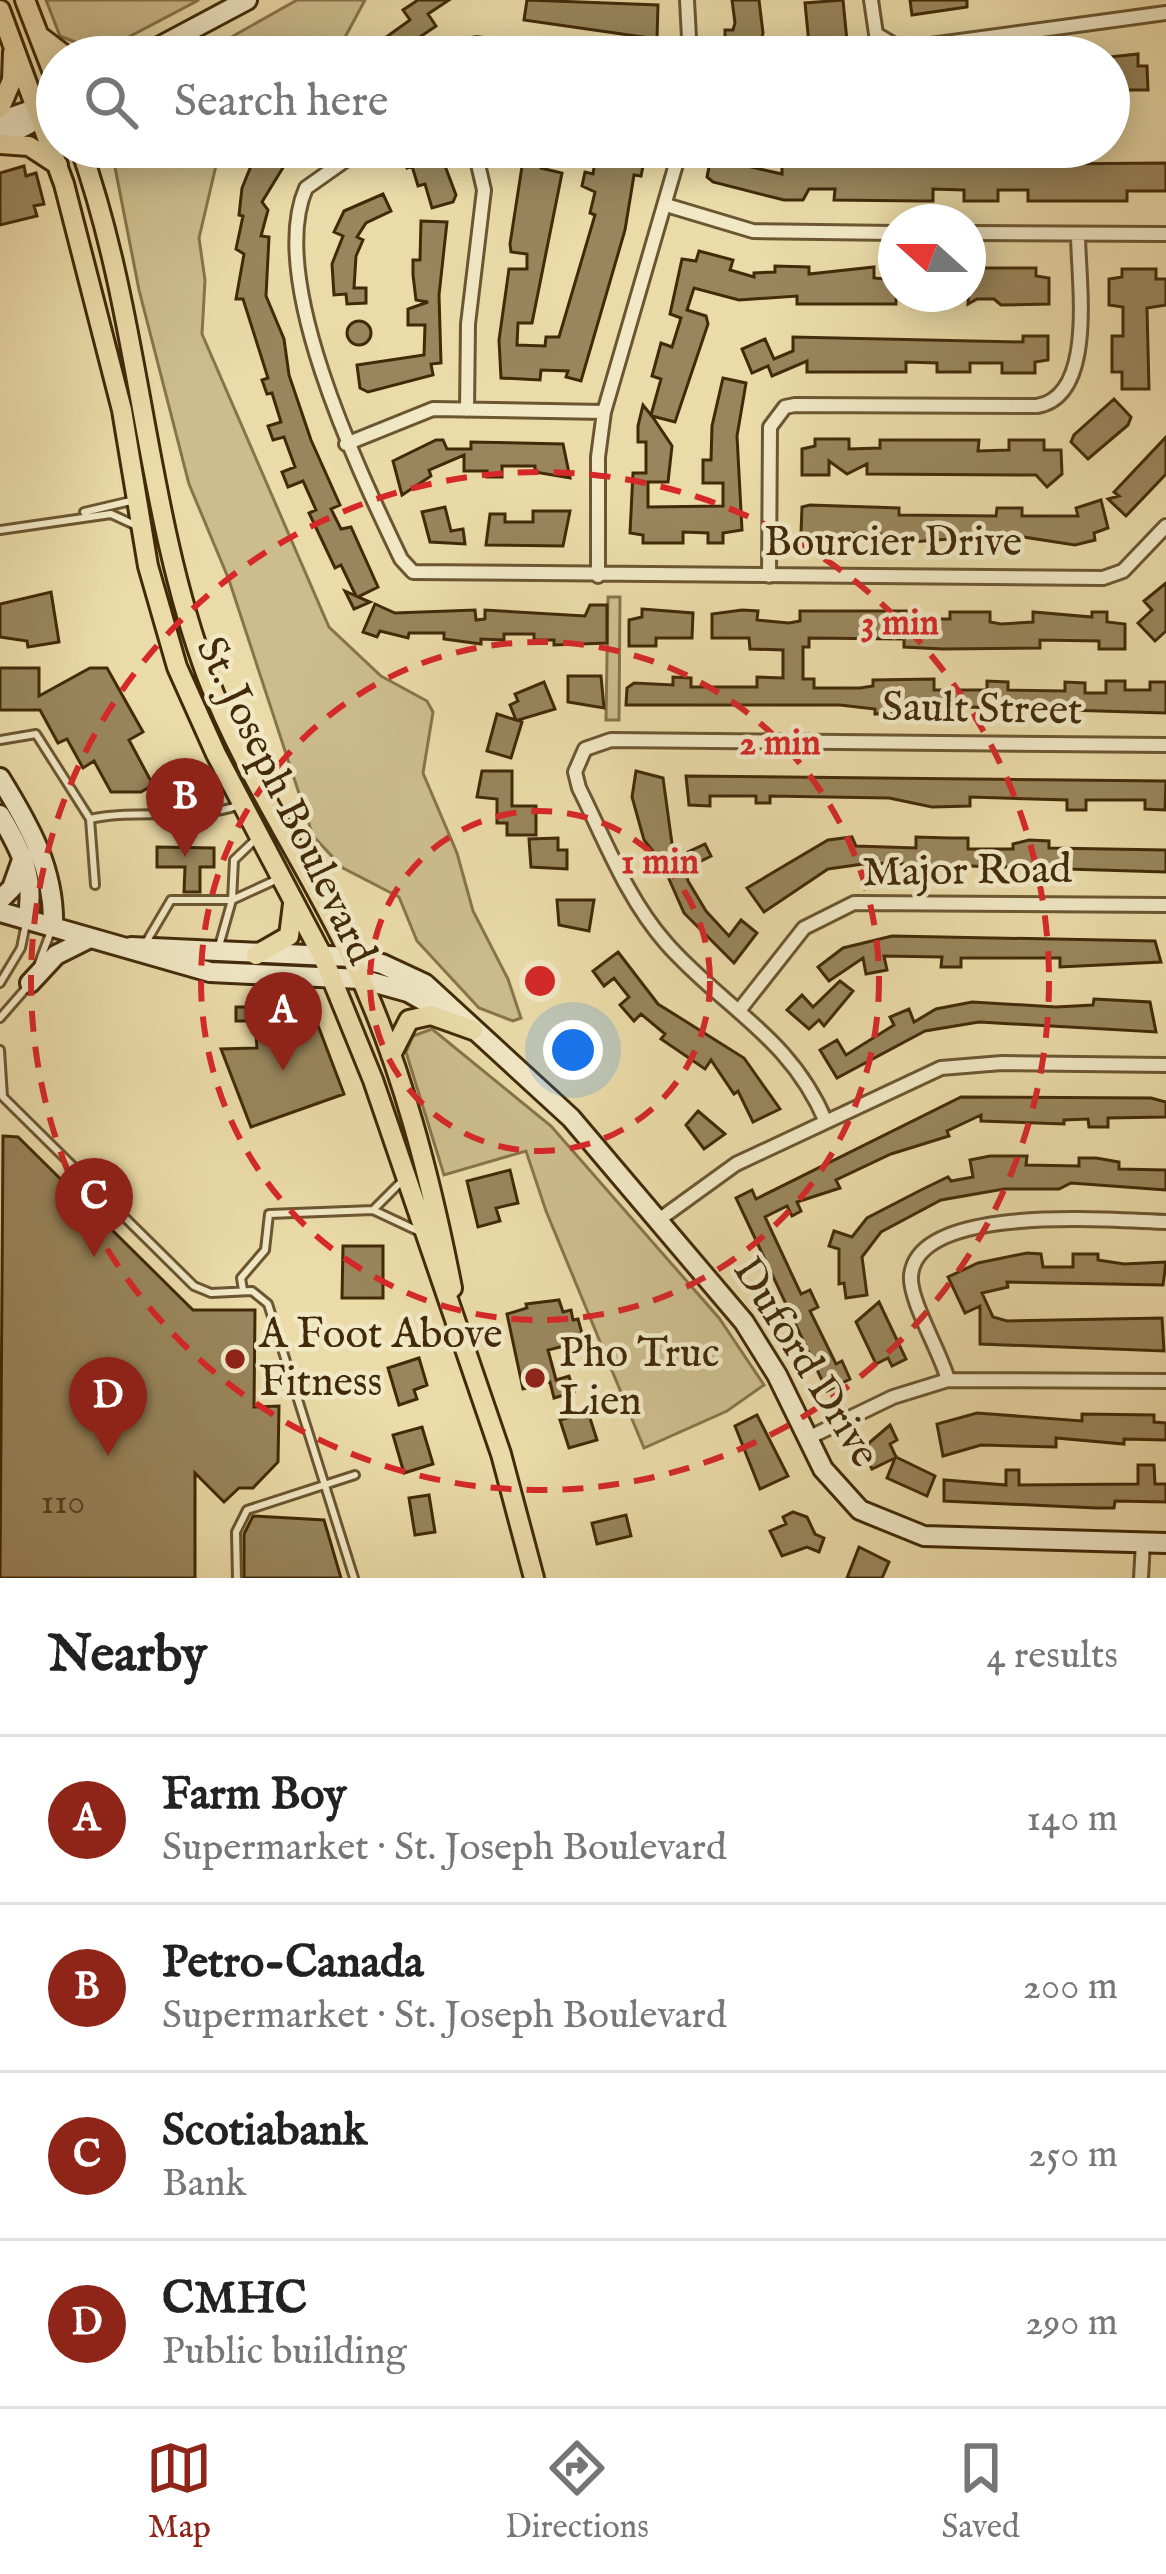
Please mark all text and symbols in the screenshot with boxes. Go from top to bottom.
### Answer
search box [36,36,1130,168]
icon: search [78,69,144,135]
text: Search here [174,74,388,131]
north arrow [878,204,986,312]
street label: Bourcier Drive [764,517,1022,570]
text: 3 min [861,601,939,647]
street label: St. Joseph Boulevard [184,629,386,973]
street label: Sault Street [881,682,1083,738]
text: 2 min [739,721,821,767]
pin: B [146,758,224,857]
text: 1 min [621,840,699,886]
street label: Major Road [862,844,1073,900]
centre of rings [519,960,561,1002]
pin: A [244,972,322,1071]
your location [543,1020,603,1080]
pin: C [55,1158,133,1257]
street label: Duford Drive [720,1248,890,1478]
place label: A Foot Above Fitness [258,1309,502,1410]
place label: Pho Truc Lien [559,1328,720,1429]
marker: A Foot Above Fitness [222,1346,248,1372]
pin: D [69,1357,147,1456]
marker: Pho Truc Lien [522,1365,548,1391]
house number: 110 [41,1480,85,1526]
text: Nearby [48,1624,207,1689]
text: 4 results [986,1632,1118,1681]
text: Farm Boy [162,1767,346,1824]
text: A [74,1795,100,1844]
text: 140 m [1027,1795,1118,1844]
text: Supermarket · St. Joseph Boulevard [162,1824,727,1873]
text: Petro-Canada [162,1935,424,1992]
text: B [74,1963,100,2012]
text: 200 m [1023,1963,1118,2012]
text: Supermarket · St. Joseph Boulevard [162,1992,727,2041]
text: Scotiabank [162,2103,367,2160]
text: C [73,2131,101,2180]
text: 250 m [1028,2131,1118,2180]
text: Bank [162,2160,246,2209]
text: CMHC [162,2271,307,2328]
text: D [71,2299,103,2348]
text: 290 m [1025,2299,1118,2348]
text: Public building [162,2328,407,2377]
tab: Map [146,2435,212,2549]
tab: Directions [505,2435,649,2549]
tab: Saved [942,2435,1020,2549]

